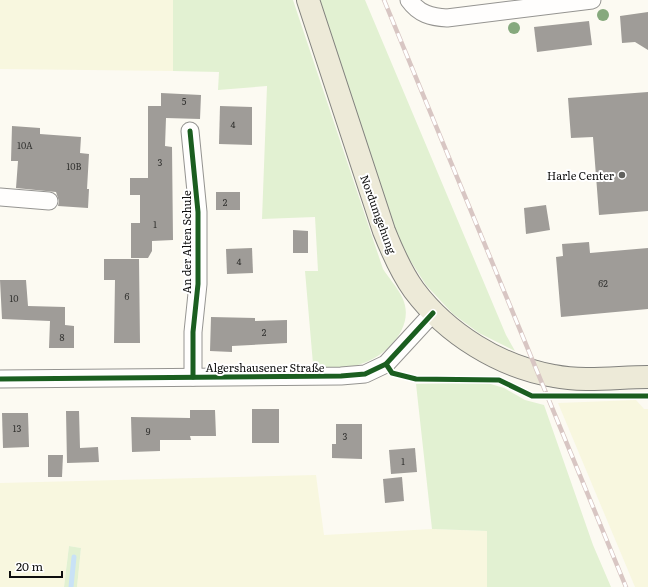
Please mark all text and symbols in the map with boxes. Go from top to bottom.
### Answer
house number: 5 [182,94,187,108]
house number: 4 [231,117,236,131]
house number: 10A [17,138,33,152]
house number: 3 [158,155,163,169]
house number: 10B [67,159,81,173]
place label: Harle Center [547,167,615,183]
marker: Harle Center [617,170,627,180]
street label: Nordumgehung [357,172,401,257]
street label: An der Alten Schule [178,190,194,294]
house number: 2 [223,195,228,209]
house number: 1 [153,217,157,231]
house number: 4 [237,254,242,268]
house number: 62 [598,276,608,290]
house number: 6 [125,289,130,303]
house number: 10 [10,291,18,305]
house number: 2 [262,325,267,339]
house number: 8 [60,330,65,344]
street label: Algershausener Straße [205,359,325,375]
house number: 13 [13,421,21,435]
house number: 9 [146,424,151,438]
house number: 3 [343,429,348,443]
house number: 1 [401,454,405,468]
scale bar [10,553,62,579]
text: 20 m [16,557,43,575]

